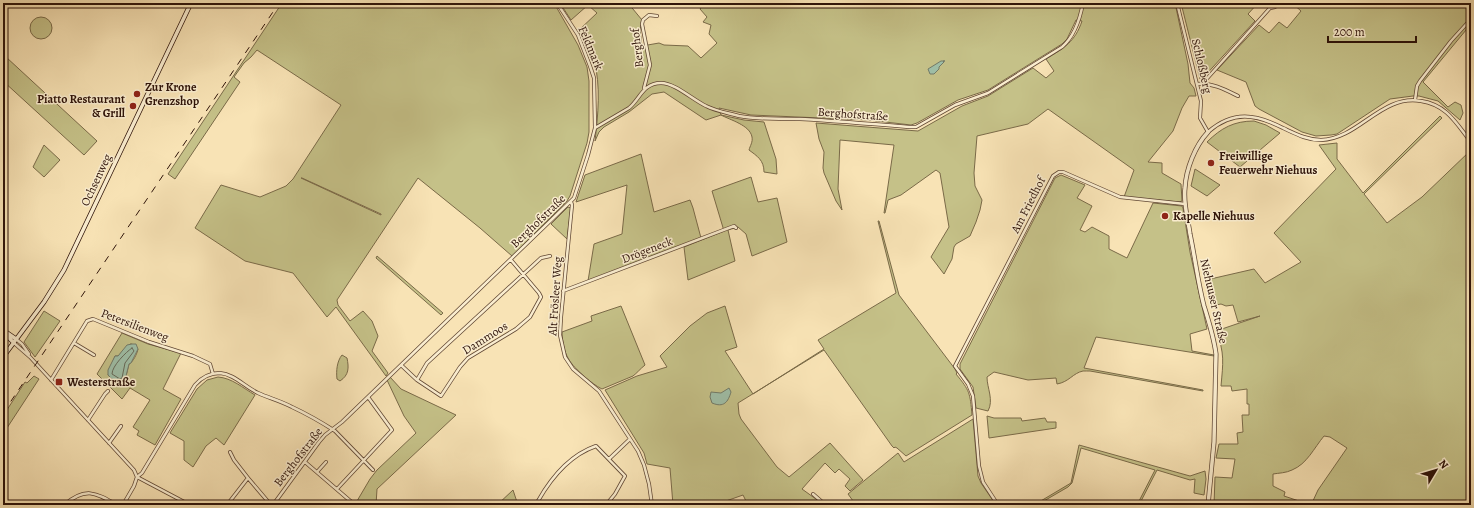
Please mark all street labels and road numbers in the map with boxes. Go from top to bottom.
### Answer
street label: Feldmark [575,23,607,73]
street label: Berghof [626,25,647,69]
street label: Schloßberg [1188,37,1216,95]
street label: Berghofstraße [817,104,889,124]
street label: Ochsenweg [77,151,115,209]
street label: Am Friedhof [1007,172,1050,237]
street label: Berghofstraße [507,191,569,251]
street label: Drögeneck [619,233,675,267]
street label: Alt Frösleer Weg [544,256,566,337]
street label: Niehuuser Straße [1196,257,1232,345]
street label: Petersilienweg [99,305,171,345]
street label: Dammoos [459,318,511,358]
street label: Berghofstraße [270,424,326,490]

